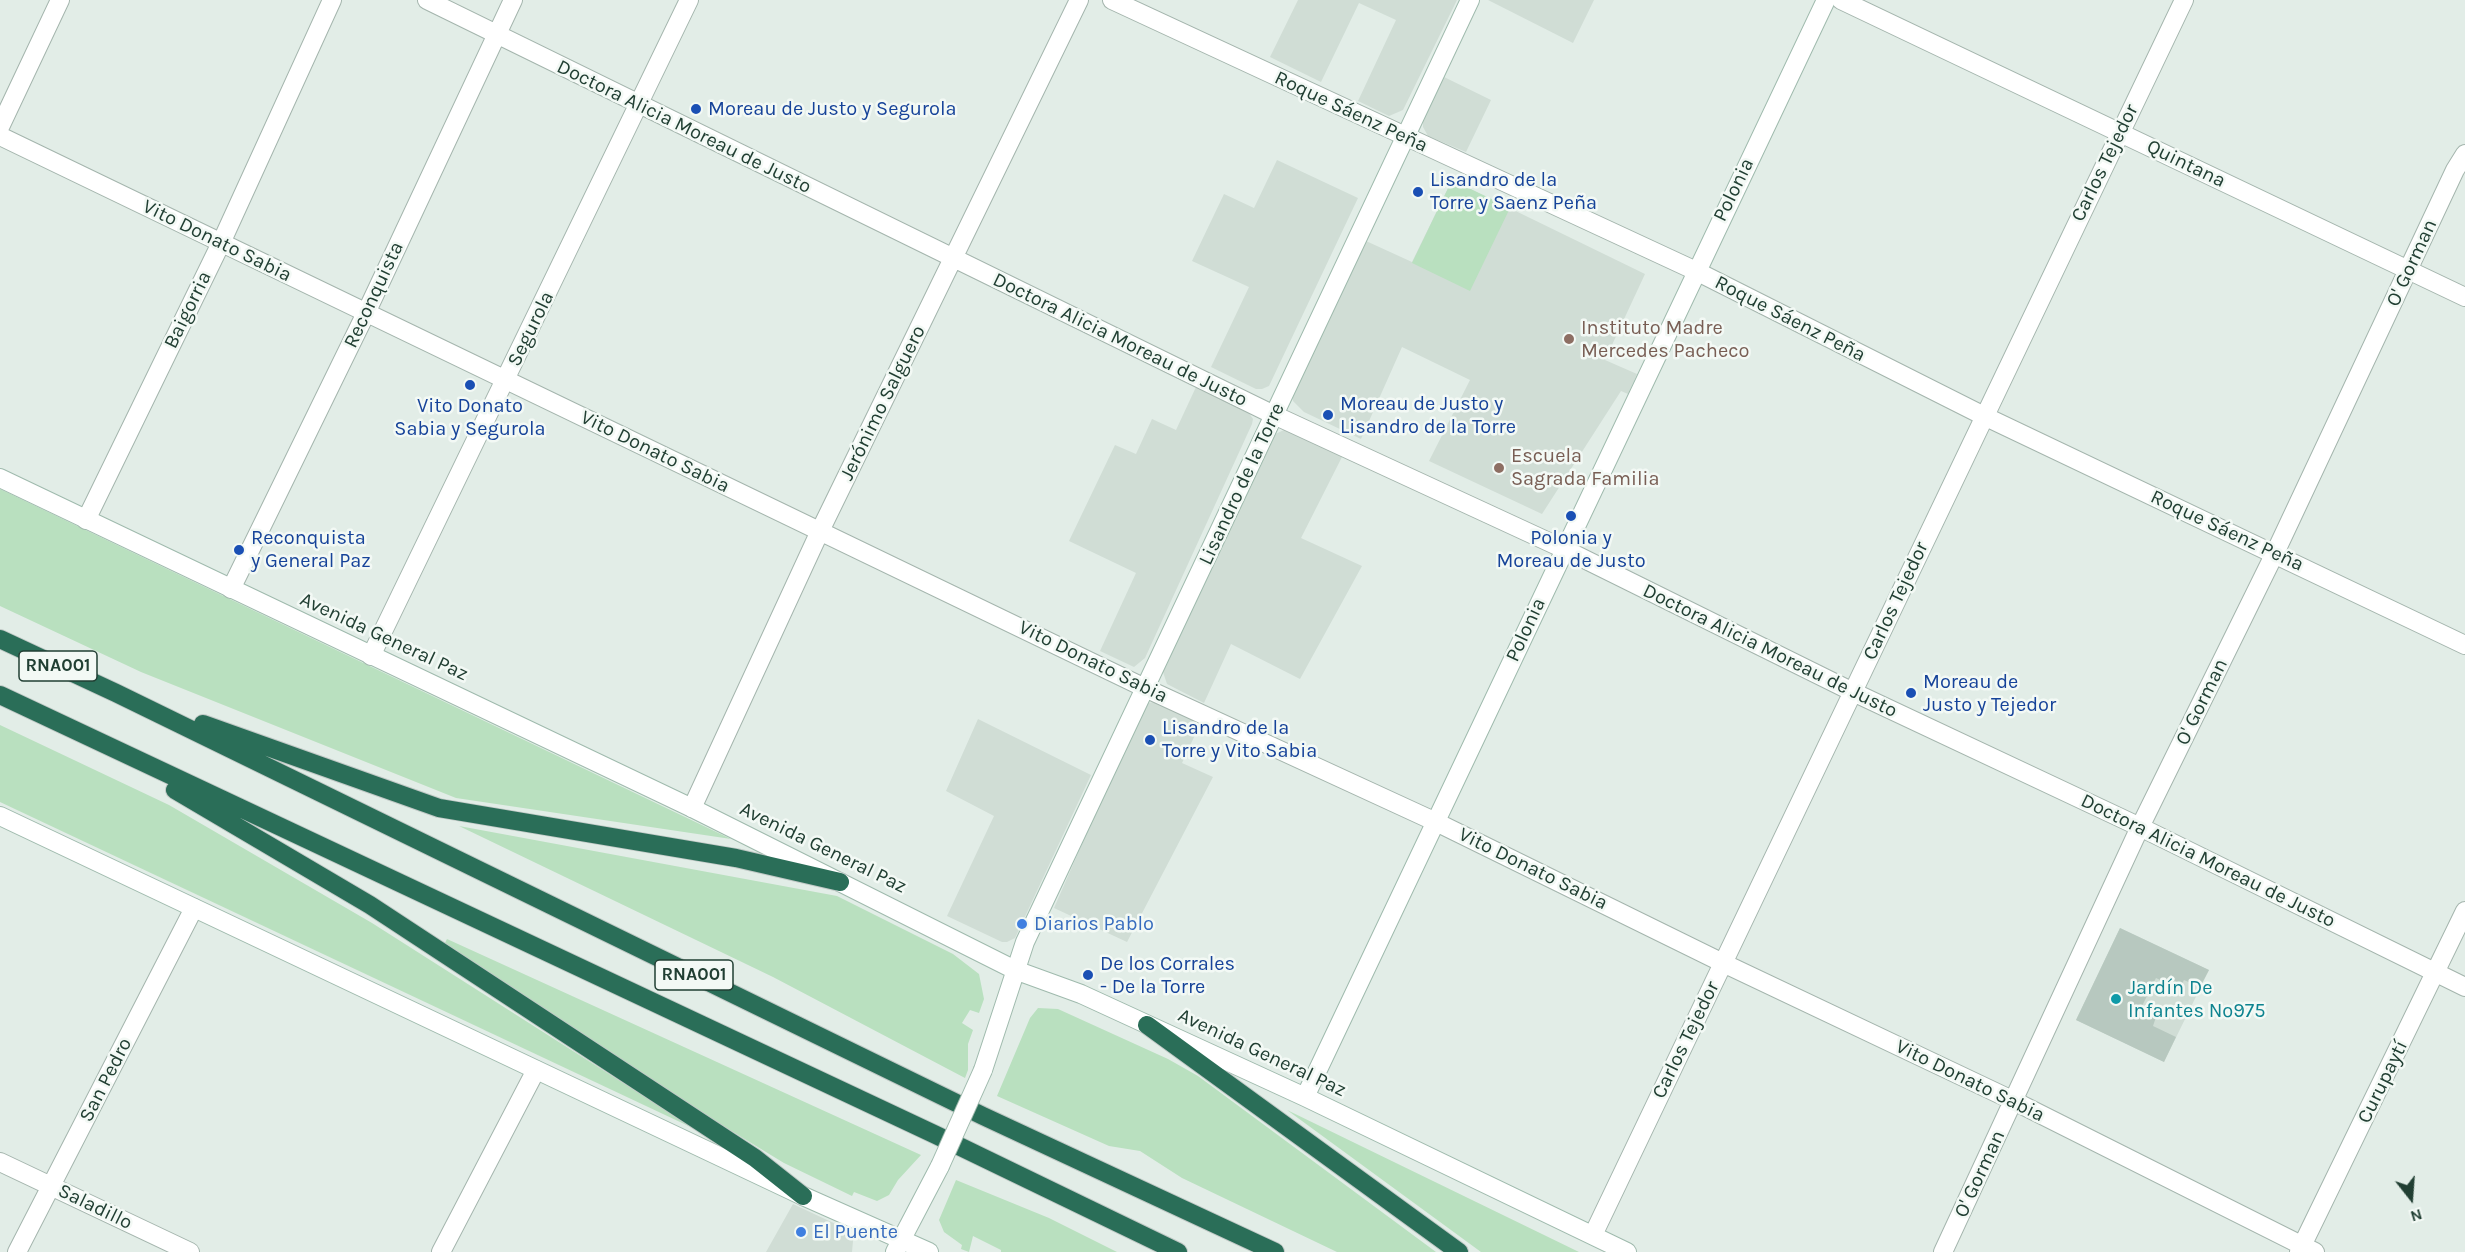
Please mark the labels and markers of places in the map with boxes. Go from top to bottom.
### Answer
place label: Moreau de Justo y Segurola [708,97,957,121]
marker: Moreau de Justo y Segurola [689,102,703,116]
place label: Lisandro de la Torre y Saenz Peña [1430,168,1597,215]
marker: Lisandro de la Torre y Saenz Peña [1411,185,1425,199]
place label: Instituto Madre Mercedes Pacheco [1581,316,1749,363]
marker: Instituto Madre Mercedes Pacheco [1562,332,1576,346]
marker: Vito Donato Sabia y Segurola [463,378,477,392]
place label: Moreau de Justo y Lisandro de la Torre [1340,392,1516,439]
place label: Vito Donato Sabia y Segurola [394,394,546,441]
marker: Moreau de Justo y Lisandro de la Torre [1321,408,1335,422]
place label: Escuela Sagrada Familia [1511,444,1659,491]
marker: Escuela Sagrada Familia [1492,461,1506,475]
marker: Polonia y Moreau de Justo [1564,509,1578,523]
place label: Reconquista y General Paz [251,526,371,573]
place label: Polonia y Moreau de Justo [1496,526,1646,573]
marker: Reconquista y General Paz [232,543,246,557]
place label: Moreau de Justo y Tejedor [1923,670,2056,717]
marker: Moreau de Justo y Tejedor [1904,686,1918,700]
place label: Lisandro de la Torre y Vito Sabia [1162,716,1317,763]
marker: Lisandro de la Torre y Vito Sabia [1143,733,1157,747]
place label: Diarios Pablo [1034,912,1154,936]
marker: Diarios Pablo [1015,917,1029,931]
place label: De los Corrales - De la Torre [1100,952,1235,999]
marker: De los Corrales - De la Torre [1081,968,1095,982]
place label: Jardín De Infantes Nº975 [2128,976,2266,1023]
marker: Jardín De Infantes Nº975 [2109,992,2123,1006]
place label: El Puente [813,1220,898,1244]
marker: El Puente [794,1225,808,1239]

